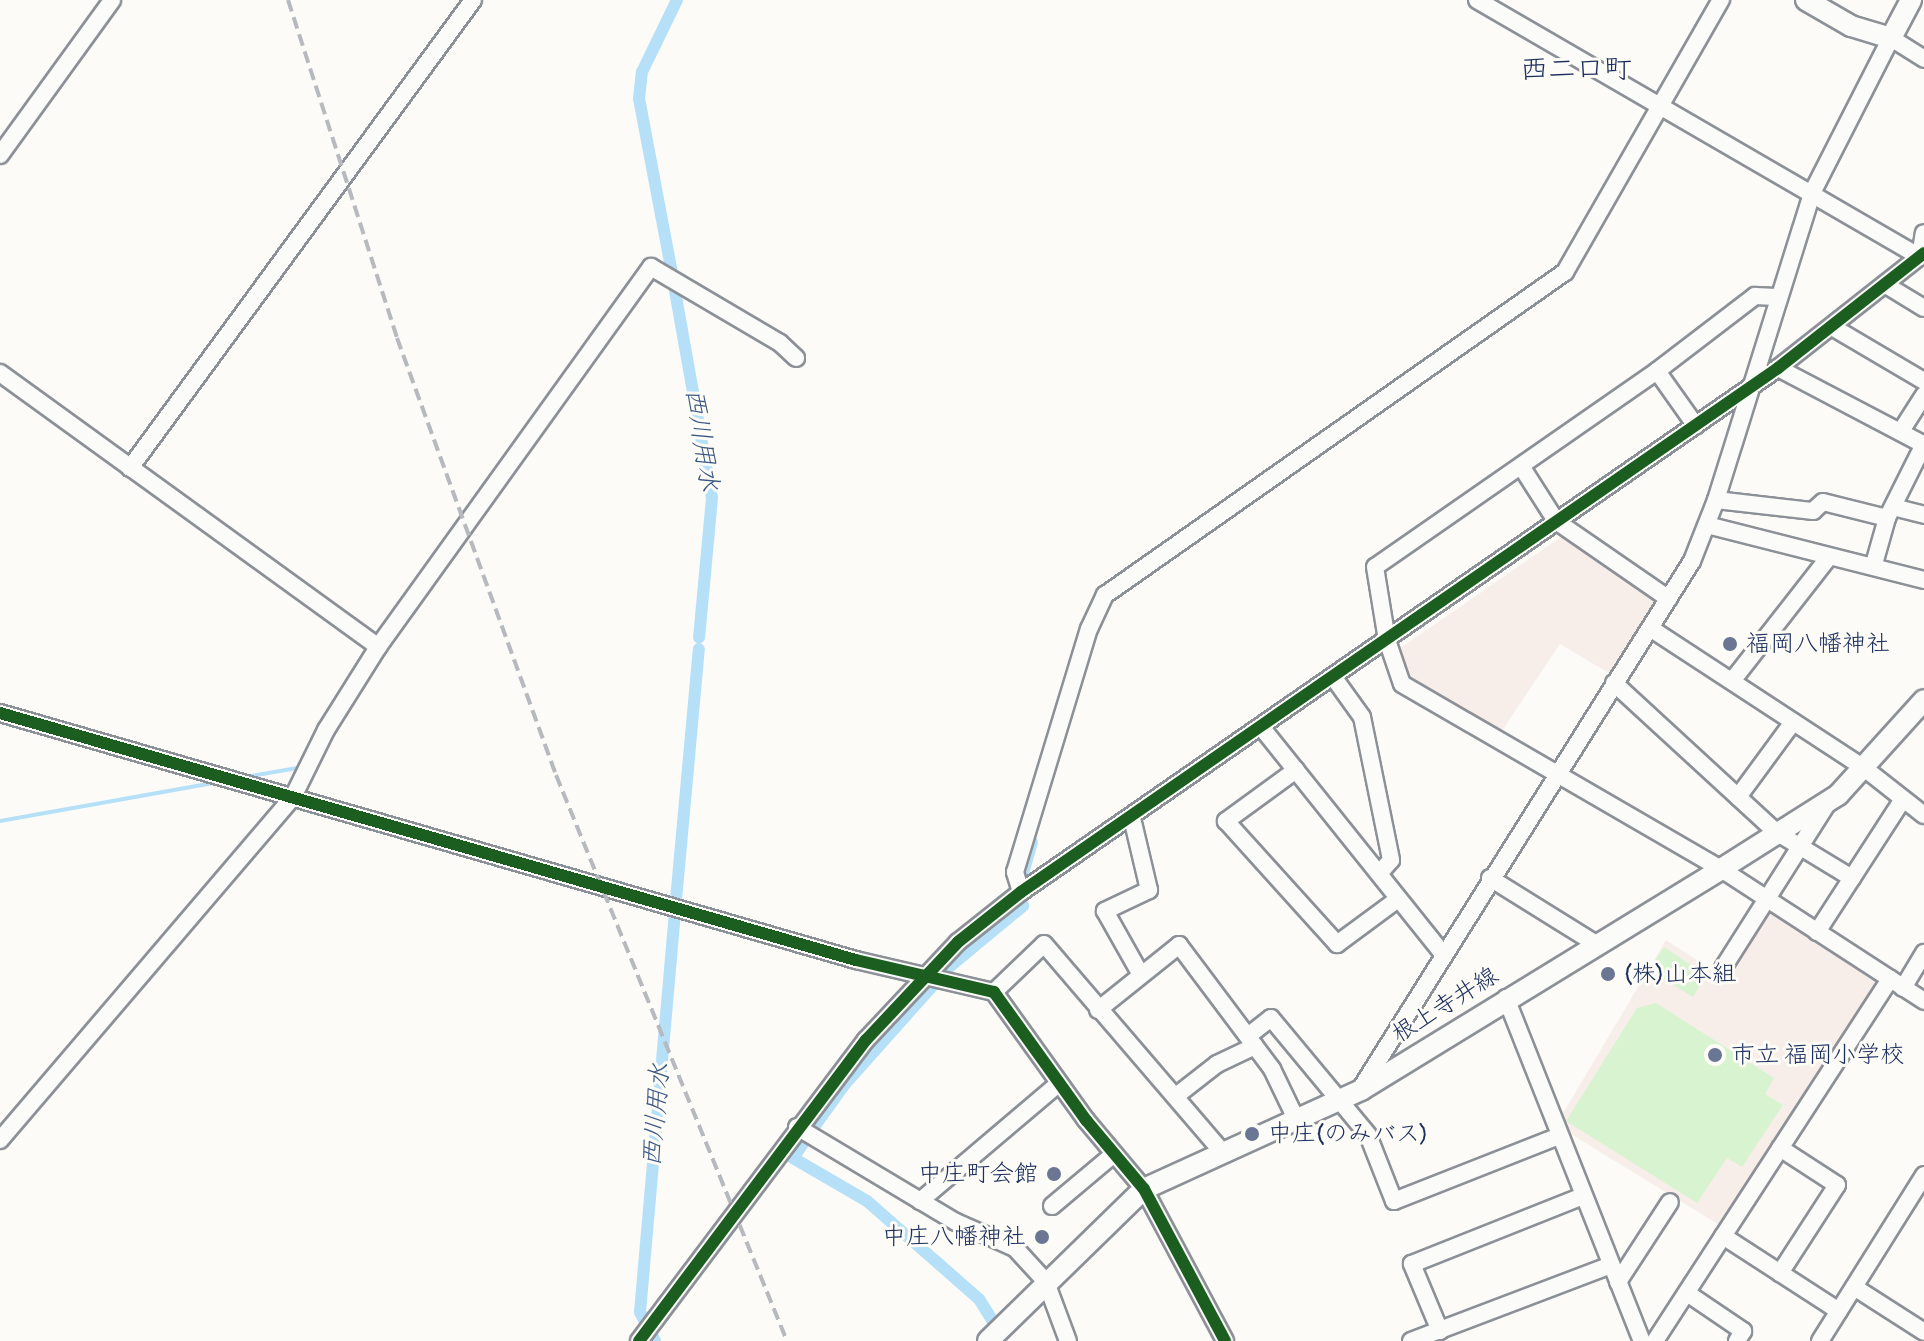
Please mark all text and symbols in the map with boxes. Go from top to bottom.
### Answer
district label: 西二口町 [1520,53,1632,87]
water label: 西川用水 [677,386,725,494]
place label: 福岡八幡神社 [1746,630,1890,658]
marker: 福岡八幡神社 [1721,635,1739,653]
place label: (株)山本組 [1624,960,1736,988]
street label: 根上寺井線 [1386,961,1504,1049]
marker: (株)山本組 [1599,965,1617,983]
place label: 市立 福岡小学校 [1731,1041,1904,1069]
marker: 市立 福岡小学校 [1706,1046,1724,1064]
water label: 西川用水 [637,1062,677,1168]
place label: 中庄(のみバス) [1268,1120,1428,1148]
marker: 中庄(のみバス) [1243,1125,1261,1143]
place label: 中庄町会館 [918,1160,1038,1188]
marker: 中庄町会館 [1045,1165,1063,1183]
place label: 中庄八幡神社 [882,1223,1026,1251]
marker: 中庄八幡神社 [1033,1228,1051,1246]

